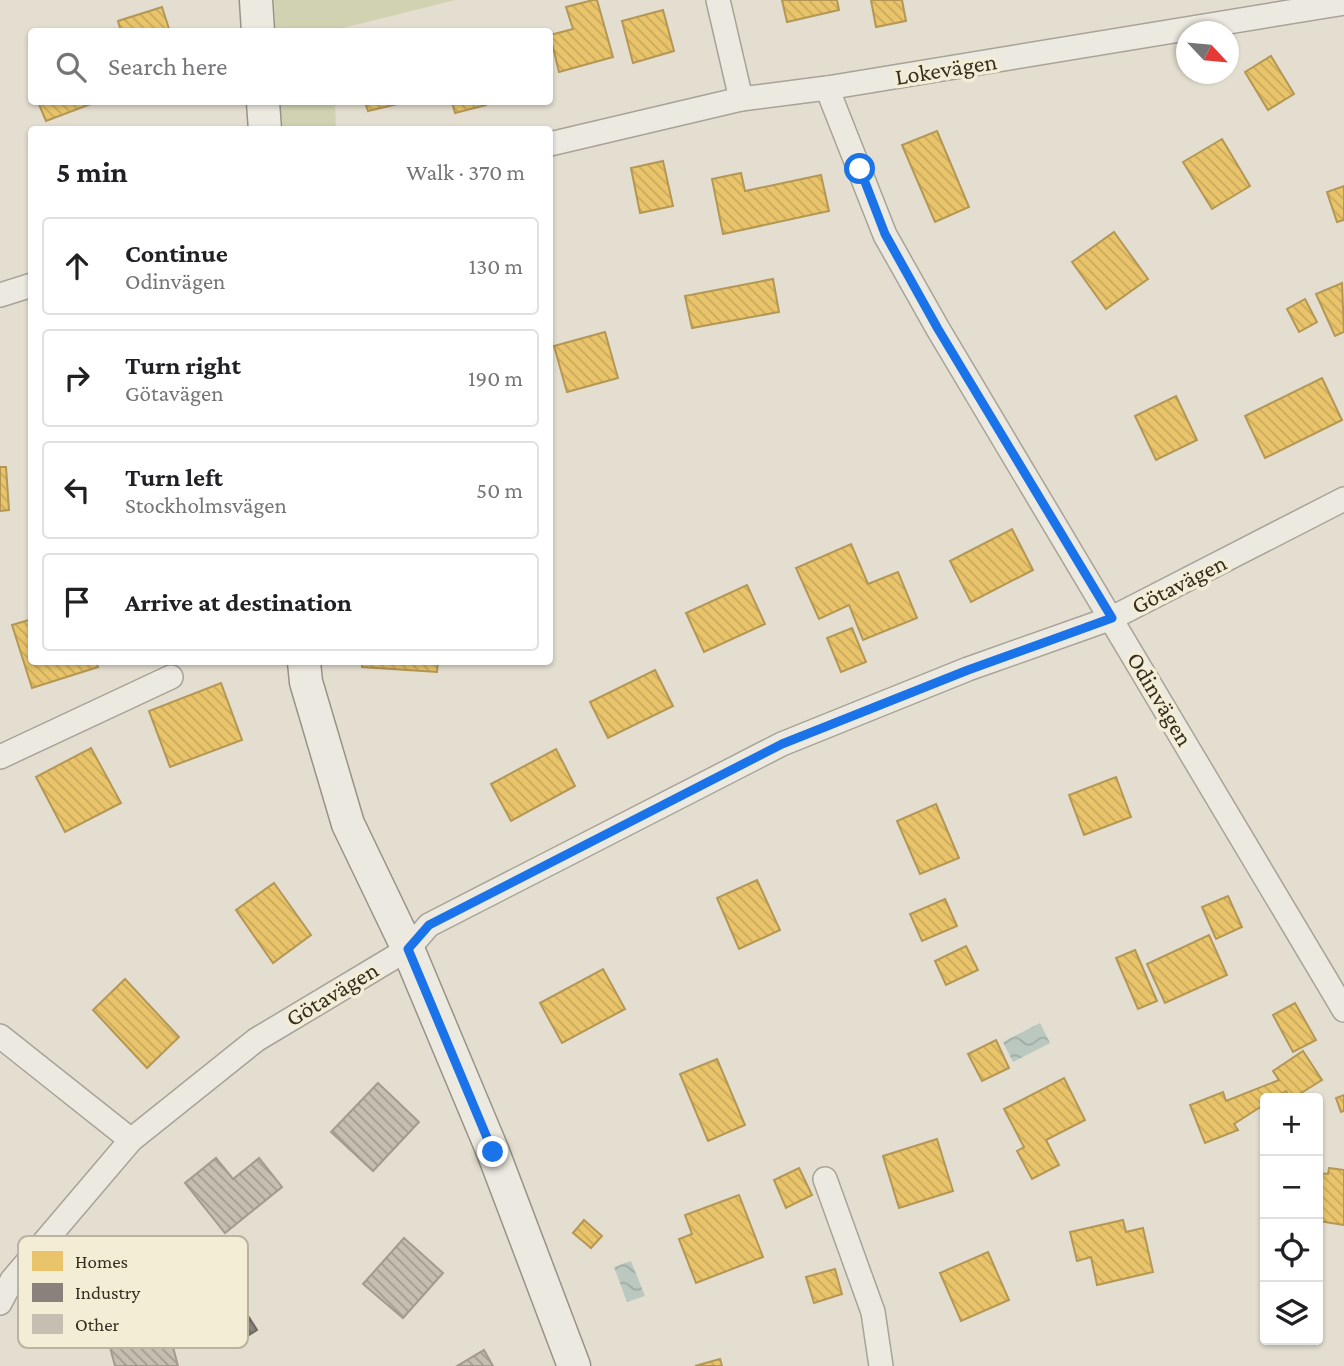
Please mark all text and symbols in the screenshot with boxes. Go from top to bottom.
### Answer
north arrow [1176,21,1239,84]
search box [28,28,553,105]
street label: Lokevägen [893,47,999,90]
icon: search [52,48,90,86]
text: Search here [108,52,227,81]
route start [844,153,875,184]
text: 5 min [56,155,128,188]
text: Walk · 370 m [406,159,525,185]
text: Continue [125,239,228,268]
icon: ahead [58,247,96,285]
text: 130 m [469,253,523,279]
text: Odinvägen [125,268,225,294]
text: Turn right [125,351,241,380]
icon: right [58,359,96,397]
text: 190 m [468,365,523,391]
text: Götavägen [125,380,224,406]
text: Turn left [125,463,223,492]
icon: left [58,471,96,509]
text: 50 m [476,477,523,503]
text: Stockholmsvägen [125,492,287,518]
street label: Götavägen [1127,548,1231,619]
icon: arrive [58,583,96,621]
text: Arrive at destination [125,588,352,617]
street label: Odinvägen [1122,647,1199,751]
street label: Götavägen [281,955,383,1032]
map controls [1260,1093,1323,1345]
button: + [1260,1093,1323,1156]
route end [477,1136,508,1167]
button: − [1260,1156,1323,1219]
button: locate [1260,1219,1323,1282]
legend [18,1236,248,1348]
text: Homes [75,1251,128,1272]
text: Industry [75,1282,141,1303]
button: layers [1260,1282,1323,1345]
text: Other [75,1314,120,1335]

